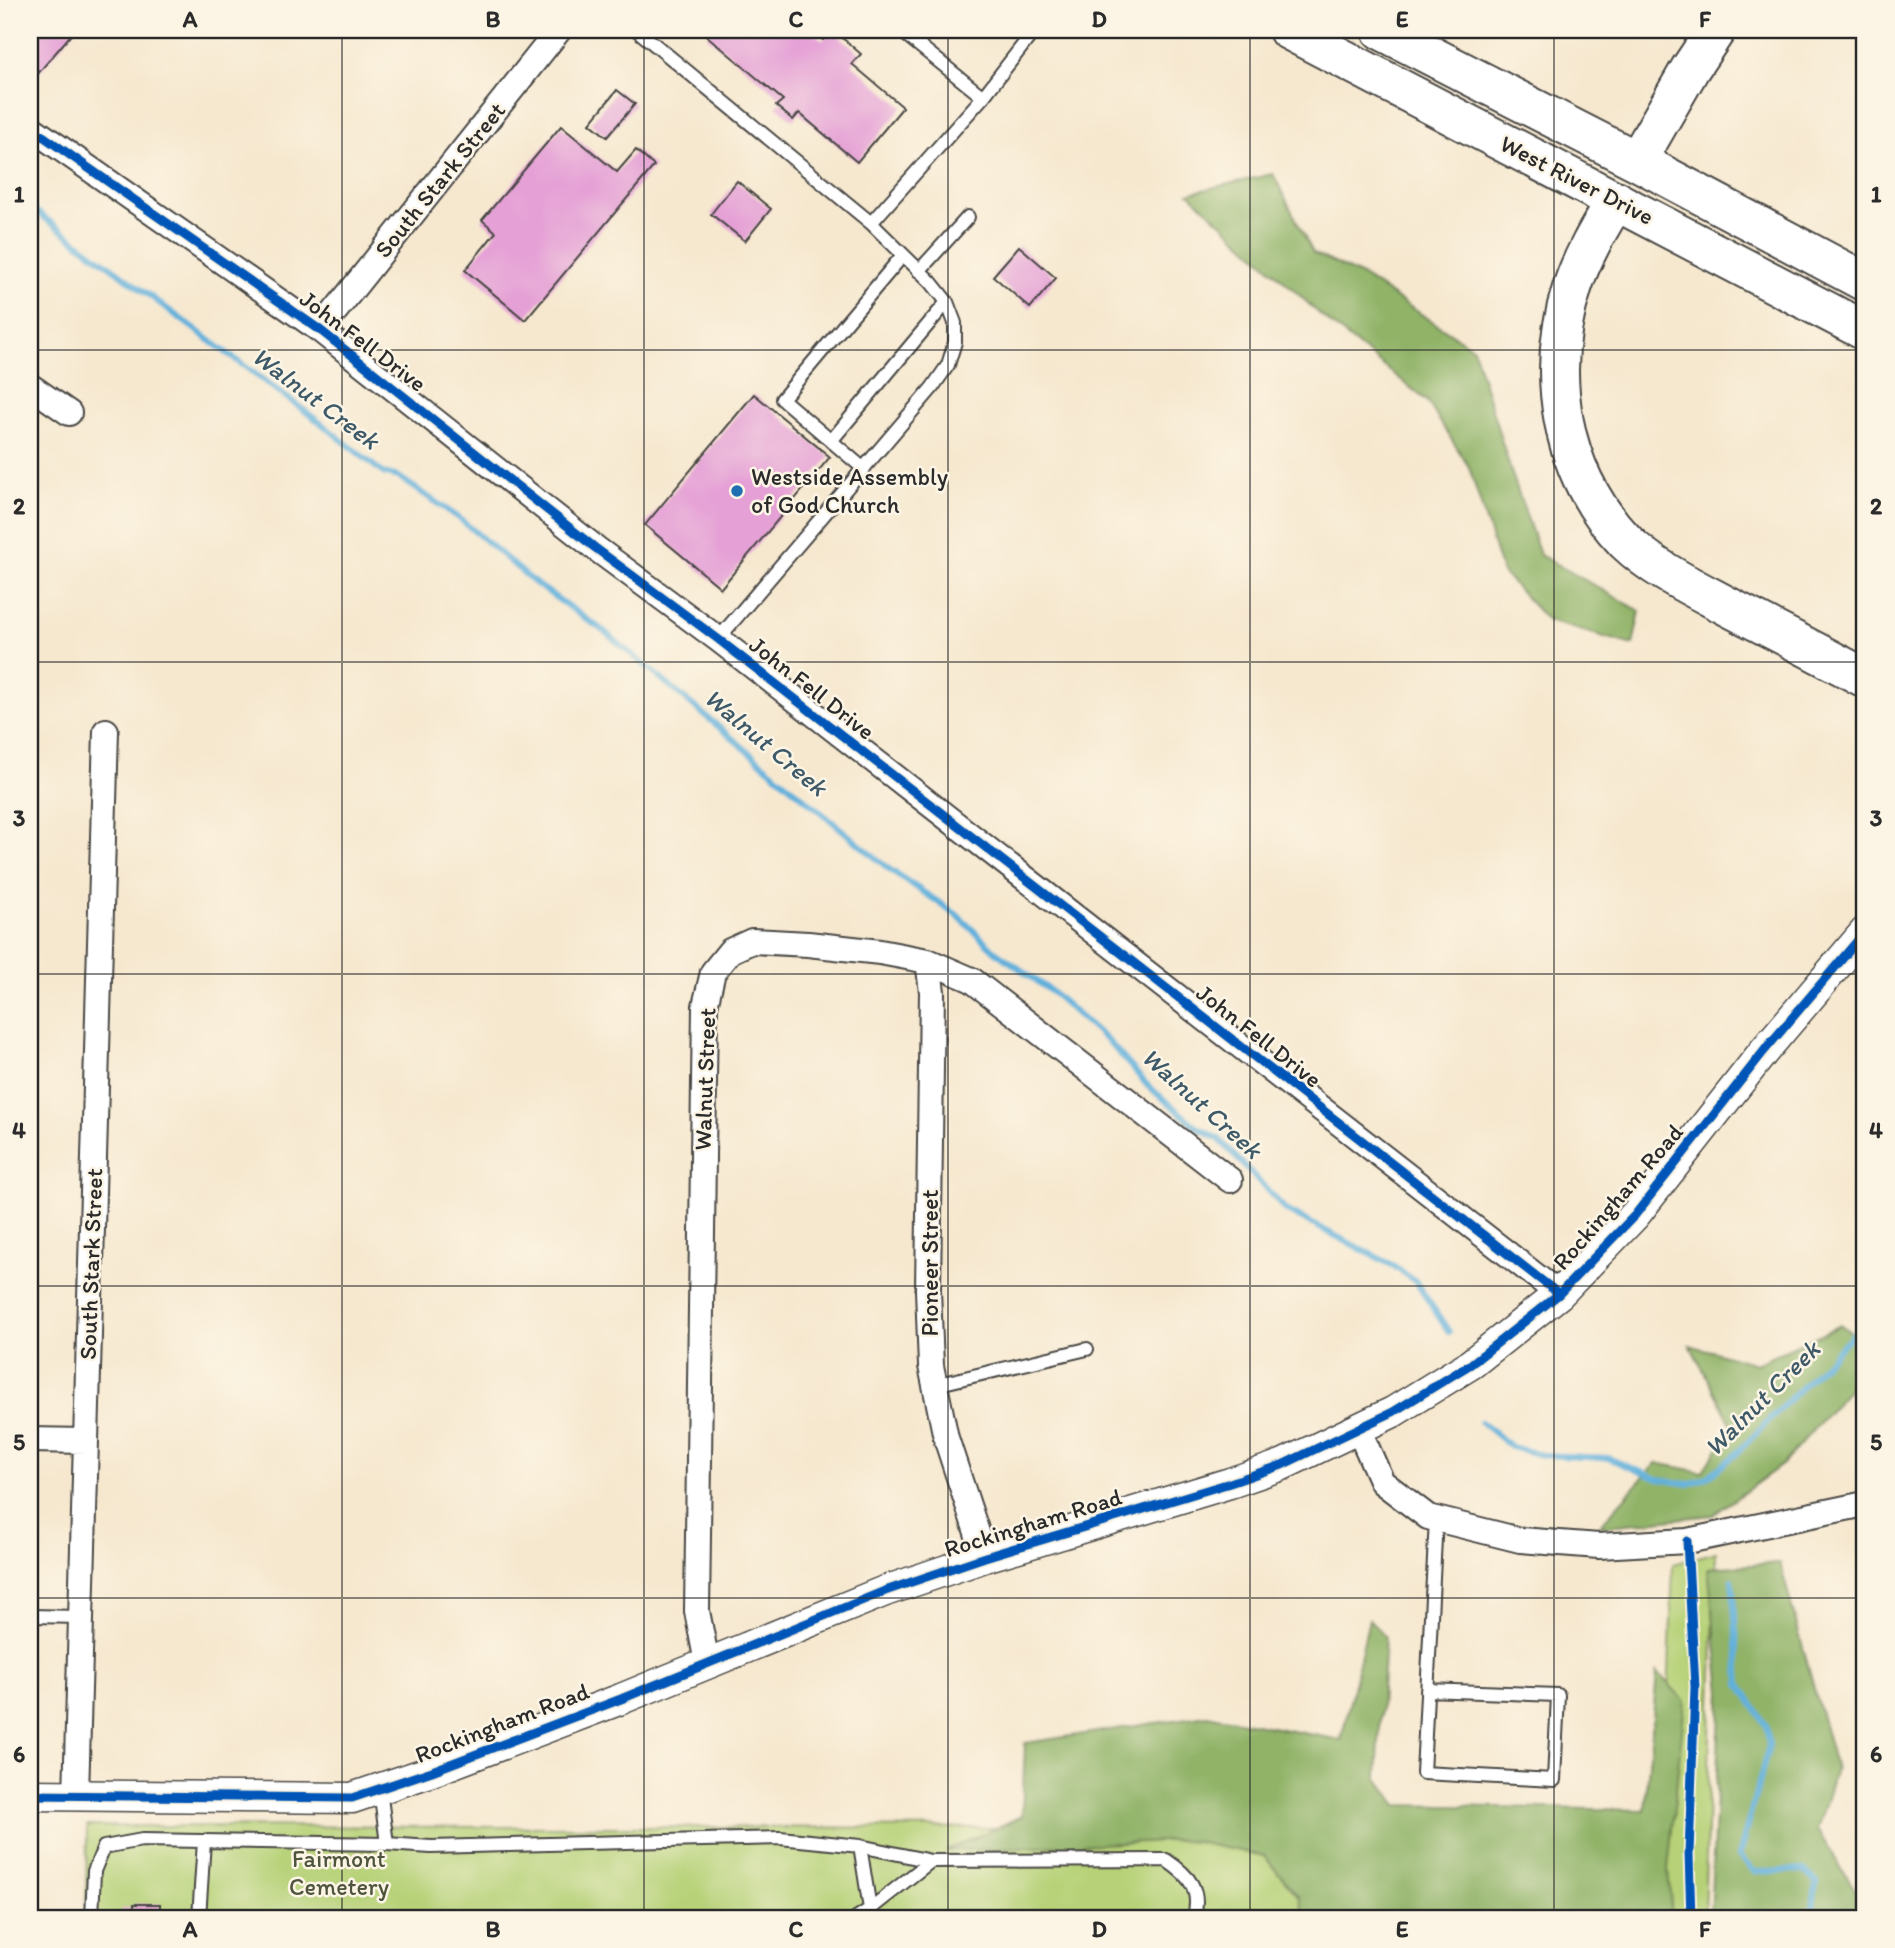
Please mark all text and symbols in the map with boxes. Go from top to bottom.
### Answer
text: A [182,5,198,33]
text: B [486,5,501,33]
text: C [789,5,804,33]
text: D [1091,5,1107,33]
text: E [1396,5,1409,33]
text: F [1699,5,1712,33]
street label: South Stark Street [368,96,511,263]
street label: West River Drive [1496,128,1659,231]
text: 1 [14,180,25,208]
text: 1 [1871,180,1882,208]
street label: John Fell Drive [294,284,432,398]
water label: Walnut Creek [246,340,387,457]
place label: Westside Assembly of God Church [751,462,948,519]
marker: Westside Assembly of God Church [729,483,745,499]
text: 2 [13,492,26,520]
text: 2 [1870,492,1883,520]
street label: John Fell Drive [744,630,881,746]
water label: Walnut Creek [698,681,835,804]
text: 3 [13,804,26,832]
text: 3 [1870,804,1883,832]
street label: John Fell Drive [1191,978,1328,1094]
street label: Walnut Street [688,1007,721,1151]
water label: Walnut Creek [1135,1041,1270,1167]
text: 4 [12,1116,26,1144]
text: 4 [1869,1116,1883,1144]
street label: Rockingham Road [1546,1118,1689,1276]
street label: South Stark Street [73,1168,108,1360]
street label: Pioneer Street [915,1189,944,1337]
water label: Walnut Creek [1697,1332,1828,1463]
text: 5 [13,1428,25,1456]
text: 5 [1870,1428,1882,1456]
street label: Rockingham Road [941,1482,1125,1563]
street label: Rockingham Road [411,1676,593,1769]
text: 6 [13,1740,25,1768]
text: 6 [1870,1740,1882,1768]
park label: Fairmont Cemetery [289,1844,389,1901]
text: A [182,1915,198,1943]
text: B [486,1915,501,1943]
text: C [789,1915,804,1943]
text: D [1091,1915,1107,1943]
text: E [1396,1915,1409,1943]
text: F [1699,1915,1712,1943]

